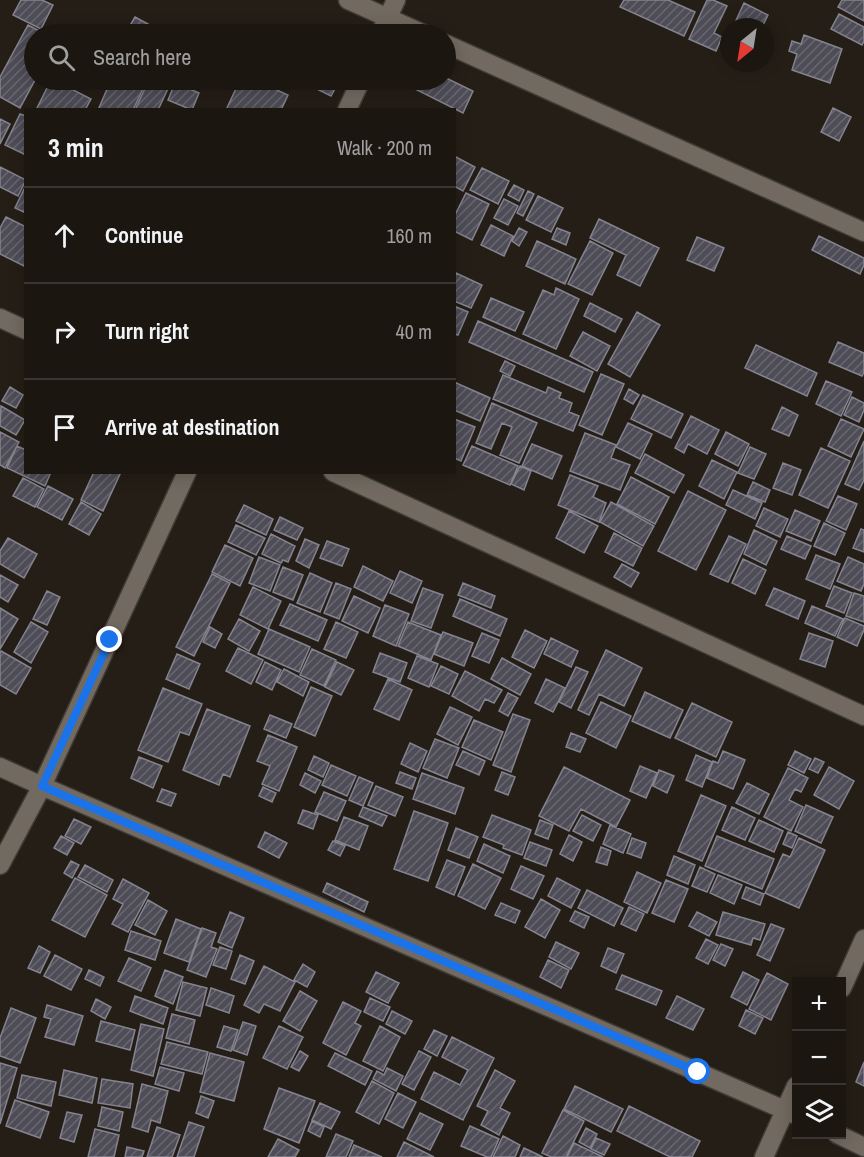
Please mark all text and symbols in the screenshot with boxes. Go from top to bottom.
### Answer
north arrow [720,18,774,72]
search box [24,24,456,90]
icon: search [45,41,78,74]
text: Search here [93,42,191,72]
text: 3 min [48,130,104,165]
text: Walk · 200 m [337,134,432,161]
icon: ahead [48,219,81,252]
text: Continue [105,220,183,250]
text: 160 m [386,222,432,249]
icon: right [48,315,81,348]
text: Turn right [105,316,189,346]
text: 40 m [396,318,432,345]
icon: arrive [48,411,81,444]
text: Arrive at destination [105,412,279,442]
route end [96,626,122,652]
map controls [792,977,846,1139]
button: + [792,977,846,1031]
button: − [792,1031,846,1085]
route start [684,1058,710,1084]
button: layers [792,1085,846,1139]

